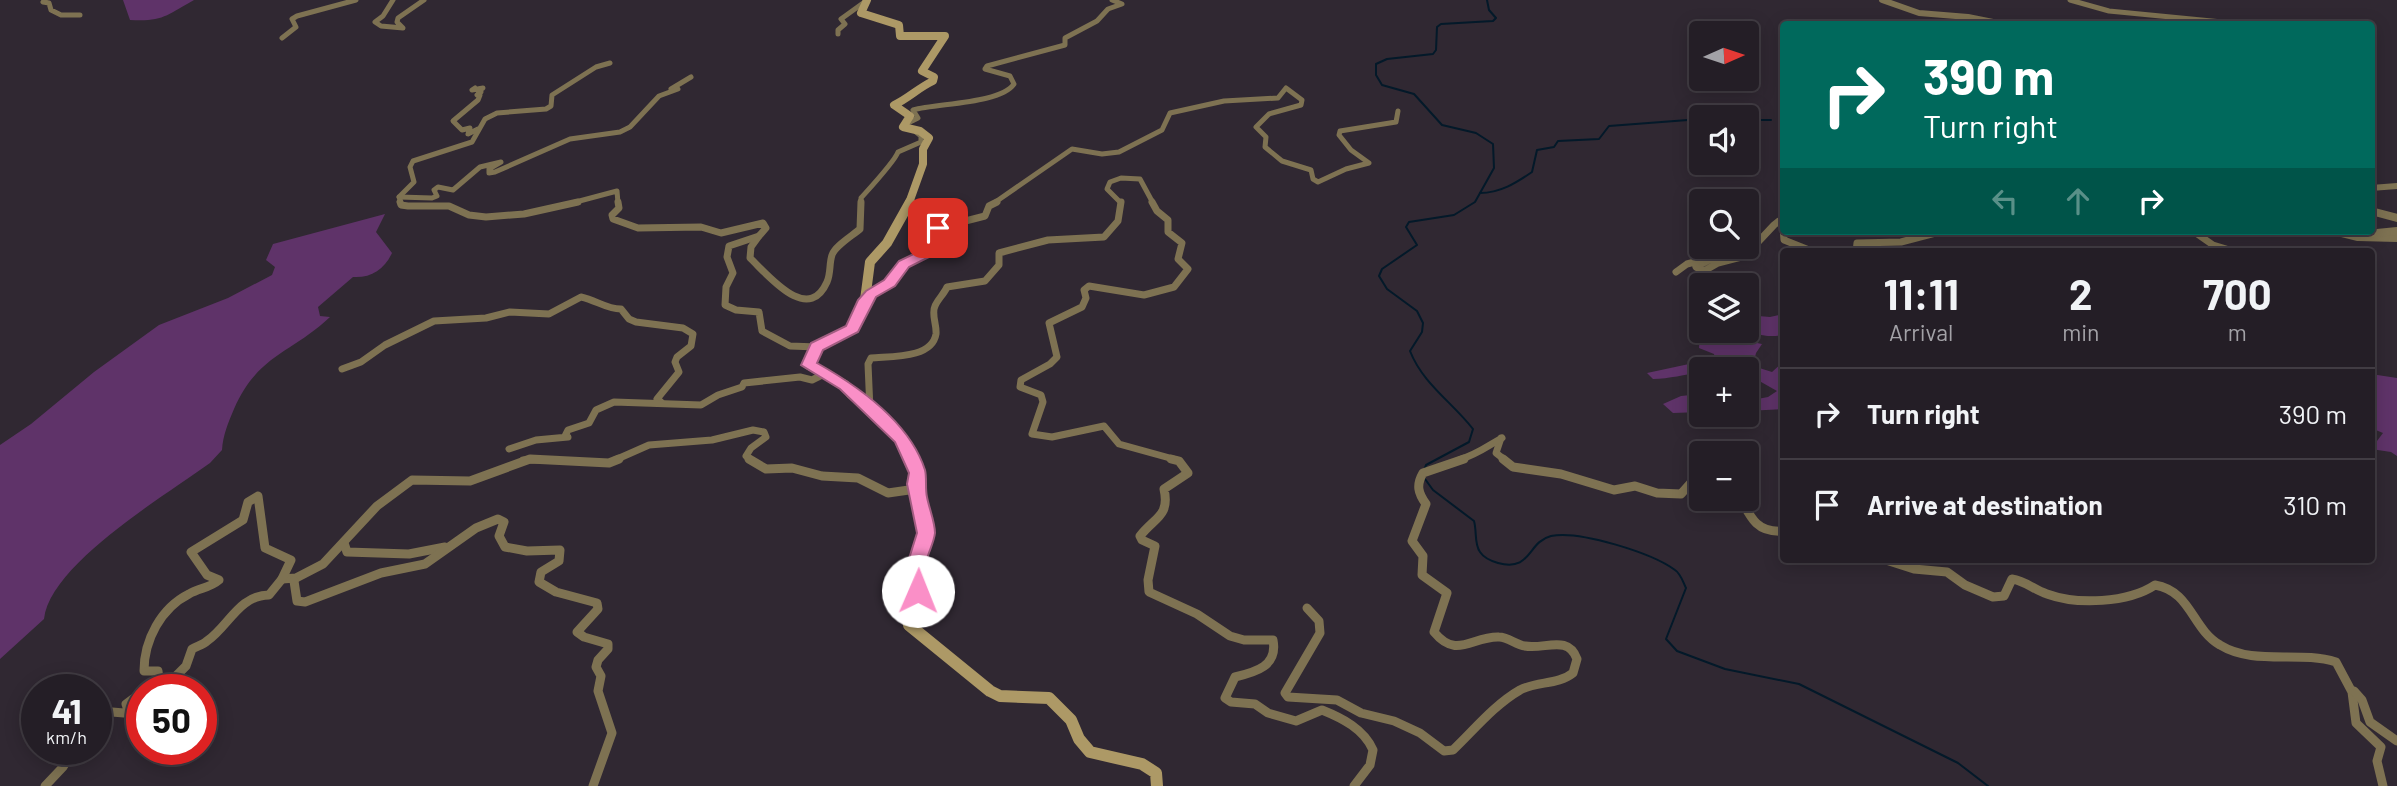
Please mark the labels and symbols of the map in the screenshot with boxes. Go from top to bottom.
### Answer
north arrow [1689,21,1759,91]
pin [908,198,968,258]
position arrow [881,554,955,628]
speed limit sign: 50 [126,674,217,765]

